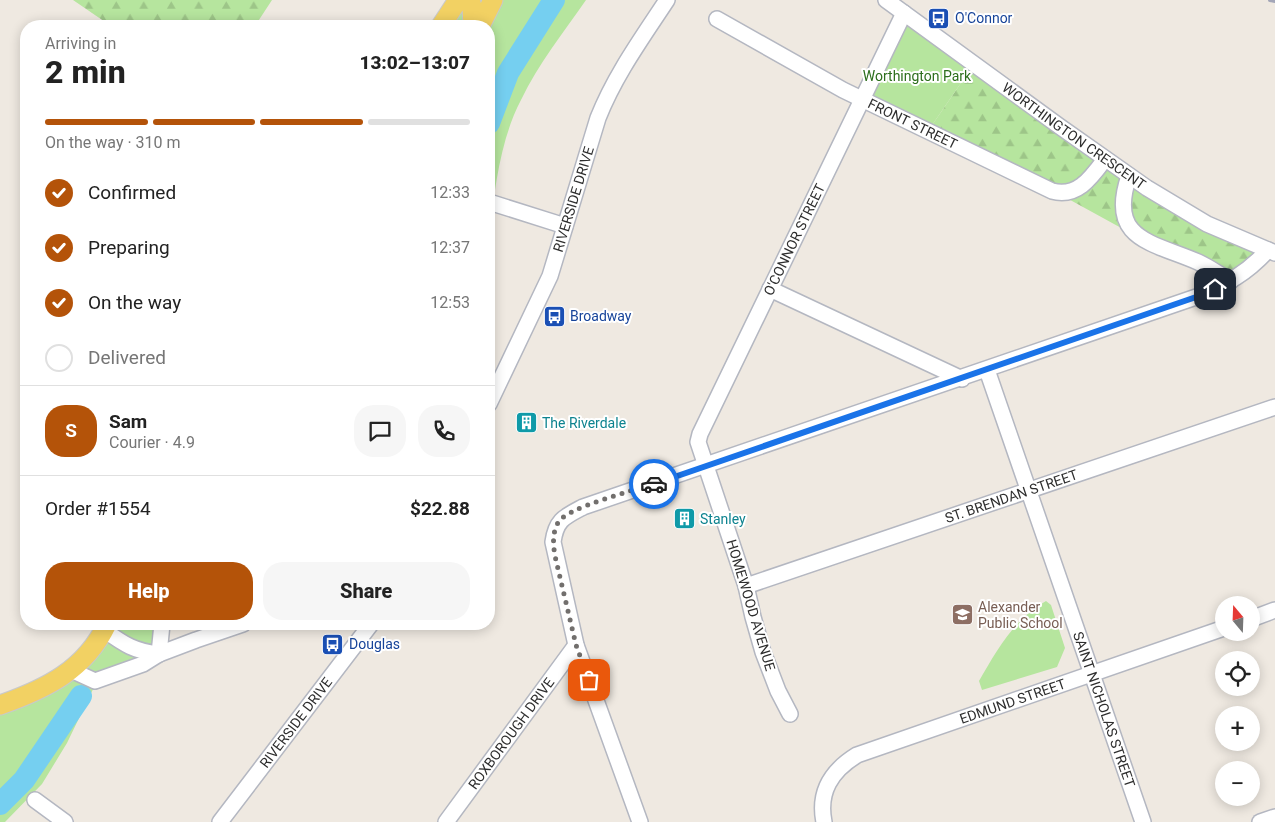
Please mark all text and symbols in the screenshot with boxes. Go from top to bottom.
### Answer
bus stop icon: O'Connor [927,6,951,30]
place label: O'Connor [955,10,1013,26]
text: Arriving in [45,34,116,53]
text: 13:02–13:07 [359,51,470,74]
text: 2 min [45,53,126,91]
park label: Worthington Park [863,68,972,84]
street label: WORTHINGTON CRESCENT [999,79,1149,193]
street label: FRONT STREET [865,95,960,152]
text: On the way · 310 m [45,133,181,152]
street label: RIVERSIDE DRIVE [550,145,597,254]
icon: check [45,179,73,207]
street label: O'CONNOR STREET [760,180,828,298]
text: Confirmed [88,181,176,204]
text: 12:33 [430,183,470,202]
icon: check [45,234,73,262]
text: Preparing [88,236,170,259]
text: 12:37 [430,238,470,257]
pin [1194,268,1236,310]
icon: home [1201,275,1229,303]
icon: check [45,289,73,317]
text: On the way [88,291,181,314]
text: 12:53 [430,293,470,312]
bus stop icon: Broadway [542,304,566,328]
place label: Broadway [570,308,632,324]
text: Delivered [88,346,166,369]
button: chat [354,405,406,457]
button: phone [418,405,470,457]
text: Sam [109,410,147,433]
building icon: The Riverdale [514,411,538,435]
place label: The Riverdale [542,415,626,431]
text: S [65,419,77,442]
text: Courier · 4.9 [109,433,195,452]
courier [629,459,679,509]
street label: ST. BRENDAN STREET [943,466,1080,526]
icon: car [640,470,668,498]
text: Order #1554 [45,497,151,520]
text: $22.88 [410,497,470,520]
building icon: Stanley [672,507,696,531]
place label: Stanley [700,511,746,527]
street label: HOMEWOOD AVENUE [723,537,779,673]
button: Help [45,562,253,620]
button: Share [263,562,470,620]
north arrow [1215,596,1260,641]
map controls [1215,596,1260,806]
place label: Alexander Public School [978,599,1063,631]
school or university icon: Alexander Public School [950,603,974,627]
street label: SAINT NICHOLAS STREET [1070,629,1139,790]
bus stop icon: Douglas [321,632,345,656]
place label: Douglas [349,636,400,652]
button: locate [1215,651,1260,696]
pin [568,659,610,701]
icon: bag [575,666,603,694]
street label: RIVERSIDE DRIVE [256,674,335,771]
street label: ROXBOROUGH DRIVE [465,675,557,792]
street label: EDMUND STREET [958,675,1068,727]
button: + [1215,706,1260,751]
button: − [1215,761,1260,806]

